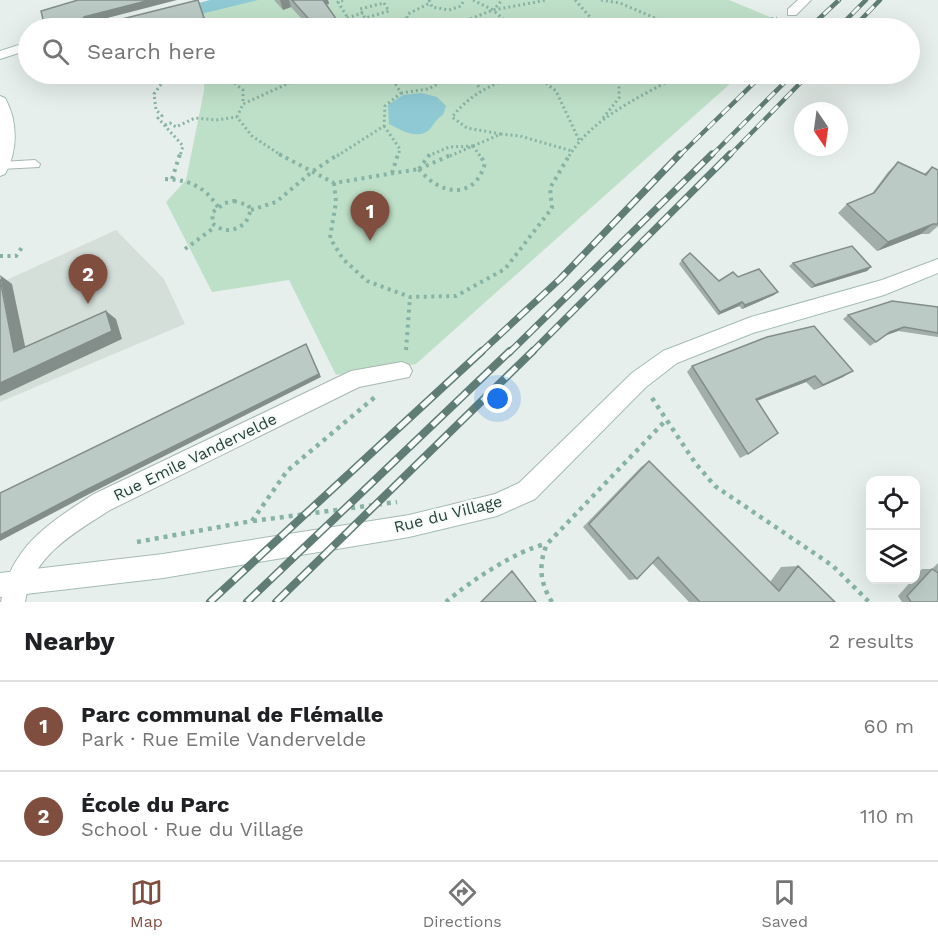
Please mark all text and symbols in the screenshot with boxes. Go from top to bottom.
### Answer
search box [18,18,920,84]
icon: search [39,35,72,68]
text: Search here [87,39,216,64]
north arrow [794,102,848,156]
pin: 1 [350,192,389,241]
pin: 2 [68,254,107,304]
your location [483,384,512,413]
street label: Rue Emile Vandervelde [110,409,280,505]
map controls [866,476,920,584]
button: locate [866,476,920,530]
street label: Rue du Village [392,491,504,537]
button: layers [866,530,920,584]
text: Nearby [24,626,115,656]
text: 2 results [829,629,914,653]
text: Parc communal de Flémalle [81,702,384,727]
text: 1 [39,714,48,738]
text: 60 m [864,714,914,738]
text: Park · Rue Emile Vandervelde [81,727,366,751]
text: École du Parc [81,792,230,817]
text: 2 [38,804,49,828]
text: 110 m [860,804,914,828]
text: School · Rue du Village [81,817,304,841]
tab: Map [130,876,163,931]
tab: Directions [423,876,502,931]
tab: Saved [762,876,808,931]

